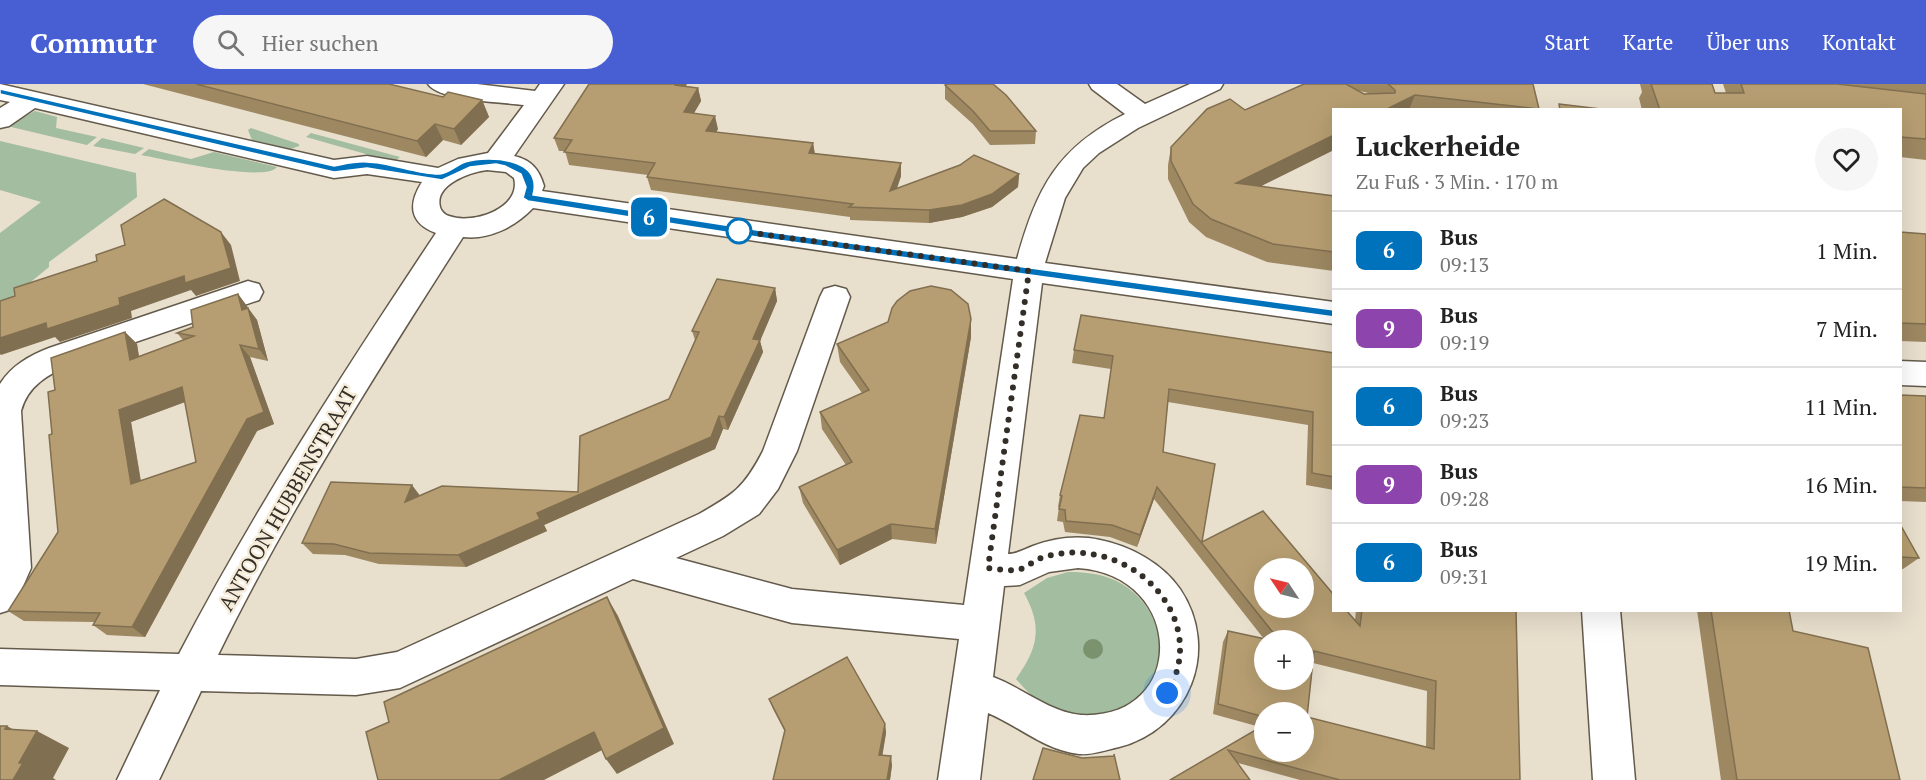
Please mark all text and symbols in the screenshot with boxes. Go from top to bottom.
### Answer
search box [193,15,613,69]
text: Commutr [30,24,157,61]
icon: search [214,26,247,59]
text: Hier suchen [262,28,379,57]
text: Start [1544,28,1590,56]
text: Karte [1623,28,1673,56]
text: Über uns [1706,28,1789,56]
text: Kontakt [1822,28,1896,56]
text: Luckerheide [1356,127,1520,164]
button: heart [1815,128,1878,191]
text: Zu Fuß · 3 Min. · 170 m [1356,168,1558,195]
line badge: 6 [630,198,668,236]
text: 6 [643,203,655,231]
unlabelled marker [726,218,752,244]
text: Bus [1440,222,1478,251]
text: 6 [1383,236,1395,264]
text: 1 Min. [1816,236,1878,265]
text: 09:13 [1440,251,1489,278]
text: Bus [1440,300,1478,329]
text: 9 [1383,314,1395,342]
text: 7 Min. [1816,314,1878,343]
text: 09:19 [1440,329,1489,356]
text: Bus [1440,378,1478,407]
street label: ANTOON HUBBENSTRAAT [211,381,363,616]
text: 6 [1383,392,1395,420]
text: 11 Min. [1804,392,1878,421]
text: 09:23 [1440,407,1489,434]
text: Bus [1440,456,1478,485]
text: 9 [1383,470,1395,498]
text: 16 Min. [1804,470,1878,499]
text: 09:28 [1440,485,1489,512]
text: Bus [1440,534,1478,563]
text: 6 [1383,548,1395,576]
text: 19 Min. [1804,548,1878,577]
north arrow [1254,558,1314,618]
map controls [1254,558,1314,762]
text: 09:31 [1440,563,1489,590]
button: + [1254,630,1314,690]
your location [1152,678,1182,708]
button: − [1254,702,1314,762]

